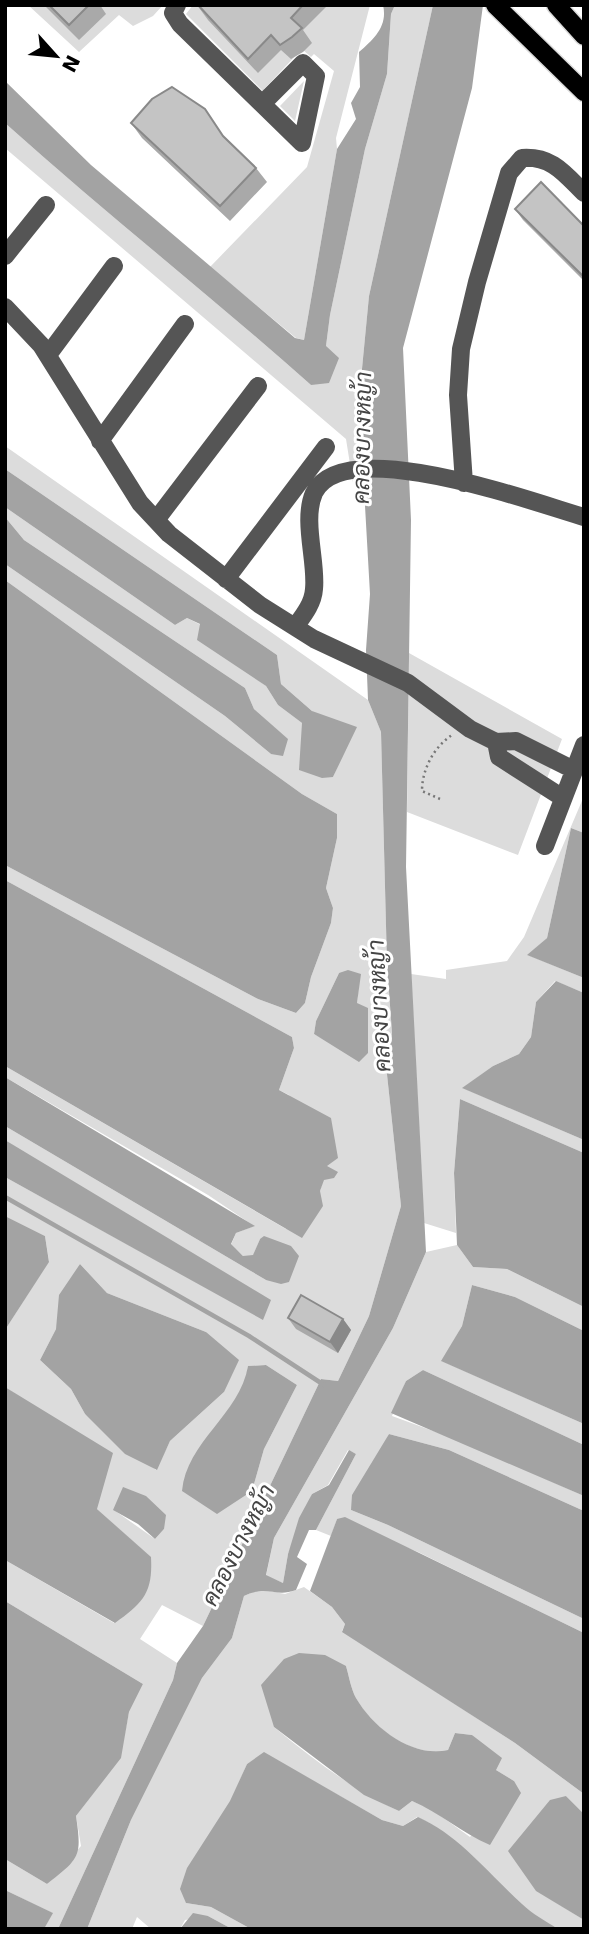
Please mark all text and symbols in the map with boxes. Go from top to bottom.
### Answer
north arrow [21,21,91,91]
text: N [58,52,85,76]
water label: คลองบางหญ้า [347,372,377,504]
water label: คลองบางหญ้า [362,939,396,1073]
water label: คลองบางหญ้า [195,1480,281,1610]

